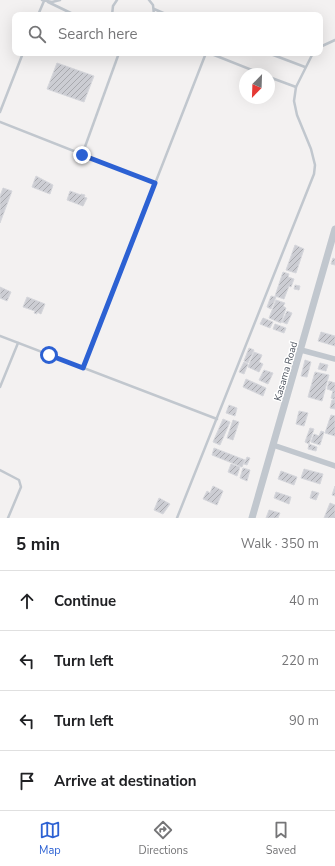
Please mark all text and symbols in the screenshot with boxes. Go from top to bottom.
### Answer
search box [12,12,323,56]
icon: search [26,23,48,45]
text: Search here [58,24,138,44]
north arrow [239,68,275,104]
route end [73,146,91,164]
street label: Kasama Road [271,340,301,403]
route start [40,346,58,364]
text: 5 min [16,533,60,556]
text: Walk · 350 m [241,535,319,553]
icon: ahead [16,590,38,612]
text: Continue [54,591,116,611]
text: 40 m [289,592,319,610]
icon: left [16,650,38,672]
text: Turn left [54,651,113,671]
text: 220 m [281,652,319,670]
icon: left [16,710,38,732]
text: Turn left [54,711,113,731]
text: 90 m [289,712,319,730]
icon: arrive [16,770,38,792]
text: Arrive at destination [54,771,197,791]
tab: Map [39,819,61,858]
tab: Directions [139,819,188,858]
tab: Saved [266,819,296,858]

